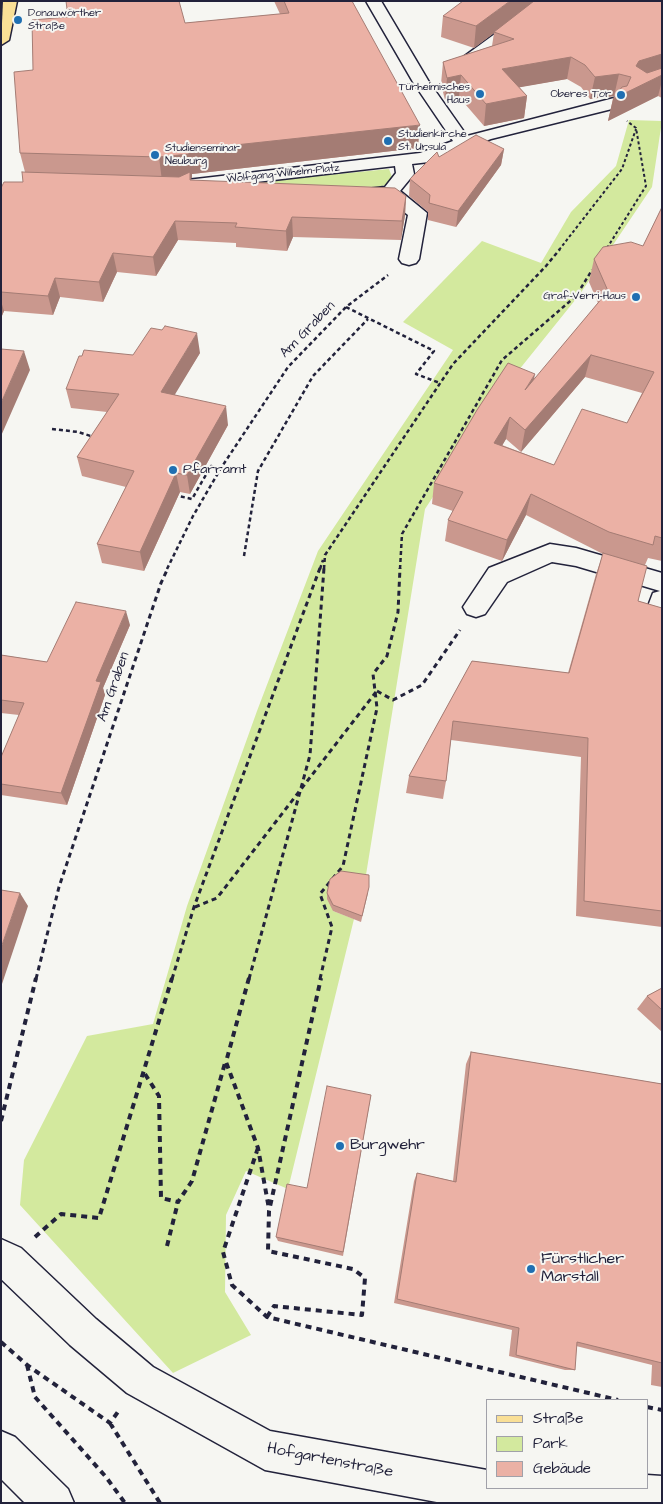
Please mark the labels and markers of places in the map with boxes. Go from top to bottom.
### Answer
place label: Donauwörther Straße [28,7,101,33]
marker: Donauwörther Straße [12,14,24,26]
place label: Türheimisches Haus [399,81,470,107]
marker: Türheimisches Haus [474,88,486,100]
place label: Oberes Tor [550,88,611,102]
marker: Oberes Tor [615,89,627,101]
place label: Studienkirche St. Ursula [398,128,467,154]
marker: Studienkirche St. Ursula [382,135,394,147]
place label: Studienseminar Neuburg [165,142,240,168]
marker: Studienseminar Neuburg [149,149,161,161]
place label: Graf-Verri-Haus [543,290,626,304]
marker: Graf-Verri-Haus [630,291,642,303]
place label: Pfarramt [183,462,246,478]
marker: Pfarramt [167,464,179,476]
place label: Burgwehr [350,1136,425,1156]
marker: Burgwehr [334,1140,346,1152]
place label: Fürstlicher Marstall [541,1250,624,1288]
marker: Fürstlicher Marstall [525,1263,537,1275]

